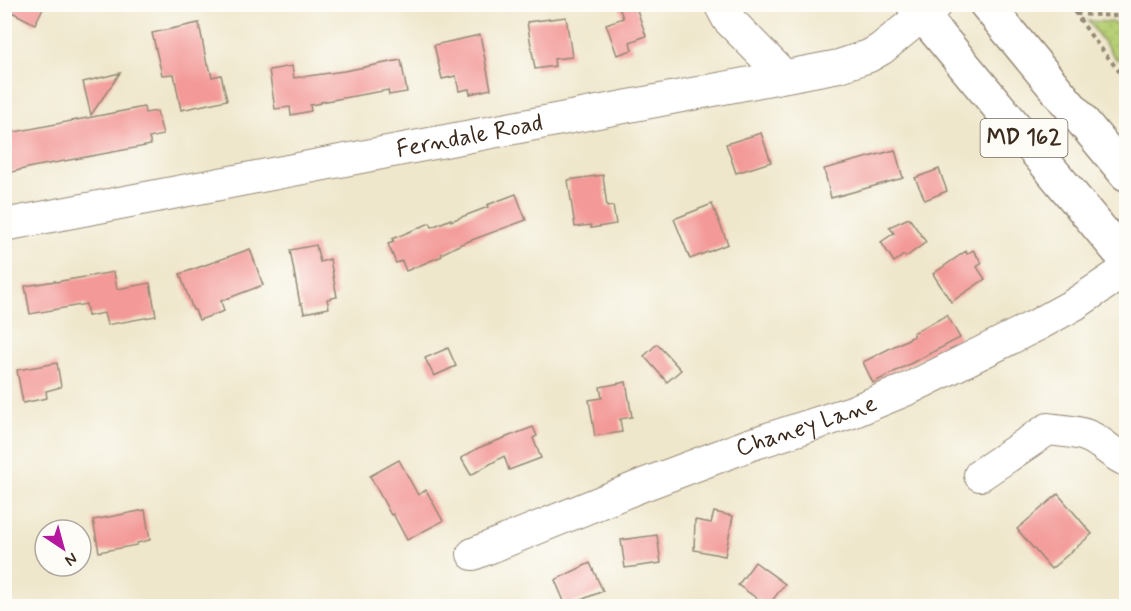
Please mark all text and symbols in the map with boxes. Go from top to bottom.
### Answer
street label: Ferndale Road [394,107,545,165]
road number: MD 162 [980,119,1068,157]
street label: Chaney Lane [731,388,882,464]
north arrow [33,518,93,578]
text: N [60,547,81,571]

